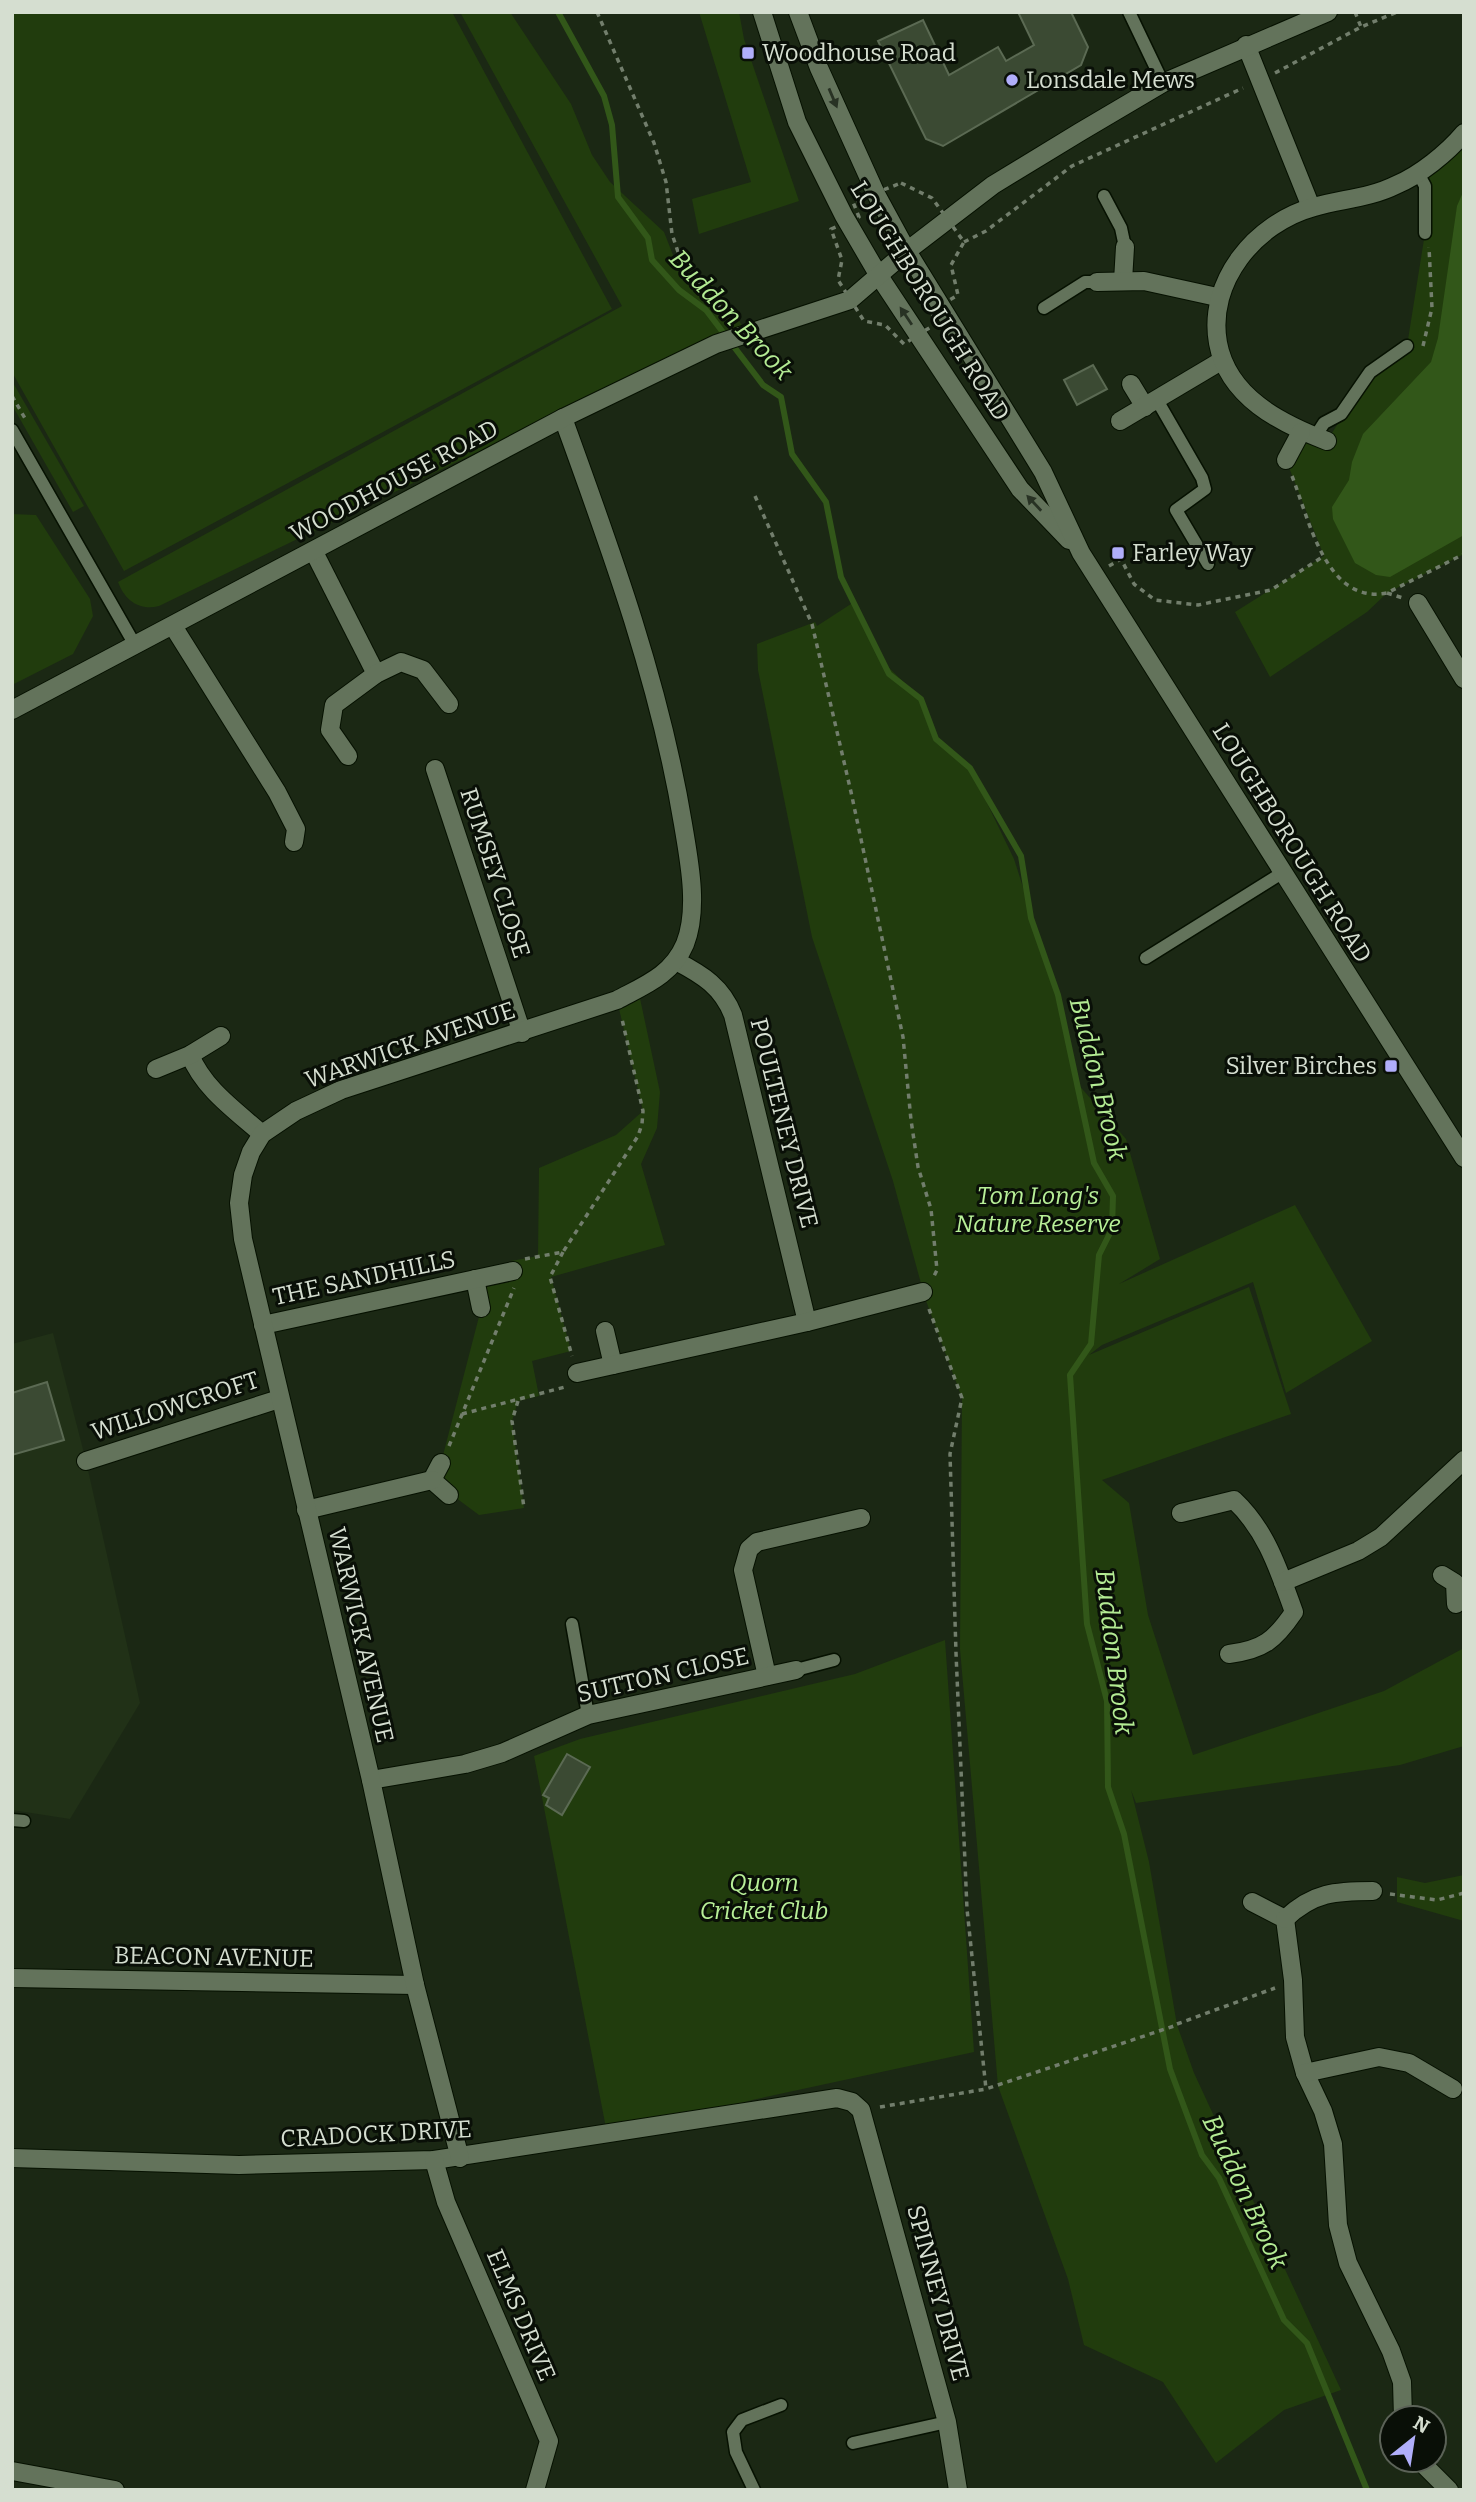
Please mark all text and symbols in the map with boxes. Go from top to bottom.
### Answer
place label: Woodhouse Road [762,39,956,67]
marker: Woodhouse Road [740,45,756,61]
place label: Lonsdale Mews [1026,66,1195,94]
marker: Lonsdale Mews [1004,72,1020,88]
one-way arrow [827,88,838,109]
street label: LOUGHBOROUGH ROAD [845,176,1015,426]
water label: Buddon Brook [663,243,800,387]
one-way arrow [899,306,912,325]
street label: WOODHOUSE ROAD [285,414,503,548]
one-way arrow [1025,495,1042,512]
place label: Farley Way [1132,539,1253,567]
marker: Farley Way [1110,545,1126,561]
street label: LOUGHBOROUGH ROAD [1207,718,1377,968]
street label: RUMSEY CLOSE [454,784,536,962]
water label: Buddon Brook [1063,994,1133,1164]
street label: WARWICK AVENUE [301,996,519,1094]
street label: POULTENEY DRIVE [744,1015,824,1231]
place label: Silver Birches [1225,1052,1377,1080]
marker: Silver Birches [1383,1058,1399,1074]
park label: Tom Long's Nature Reserve [955,1182,1121,1238]
street label: THE SANDHILLS [270,1245,458,1311]
street label: WILLOWCROFT [88,1366,262,1446]
street label: WARWICK AVENUE [323,1525,399,1745]
water label: Buddon Brook [1088,1567,1140,1737]
street label: SUTTON CLOSE [574,1642,752,1708]
park label: Quorn Cricket Club [700,1869,828,1925]
street label: BEACON AVENUE [114,1941,314,1973]
water label: Buddon Brook [1196,2110,1295,2275]
street label: CRADOCK DRIVE [280,2115,472,2153]
street label: SPINNEY DRIVE [901,2202,975,2384]
street label: ELMS DRIVE [481,2245,561,2385]
north arrow [1378,2404,1448,2474]
text: N [1409,2411,1434,2439]

